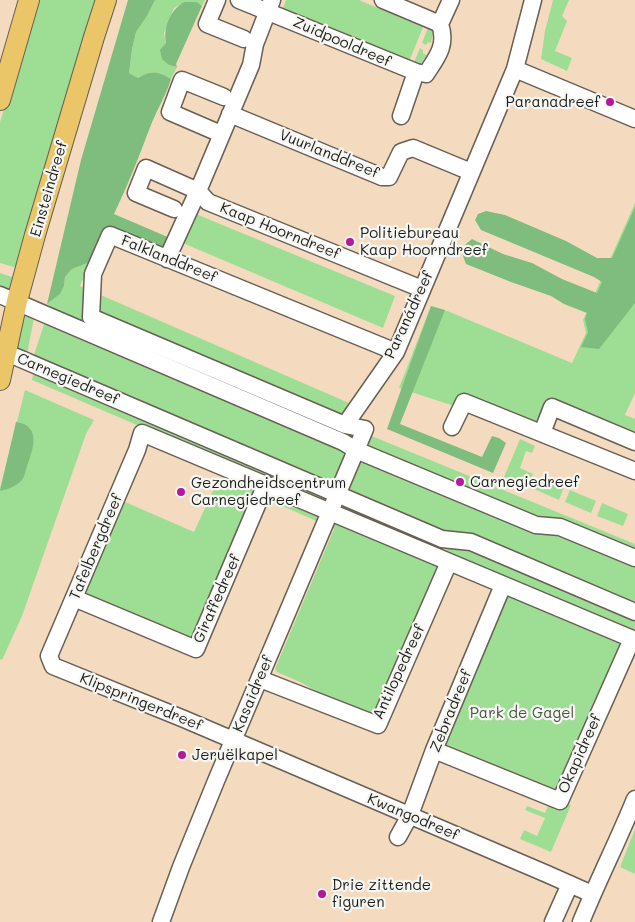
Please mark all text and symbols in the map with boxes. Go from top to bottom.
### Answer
street label: Zuidpooldreef [290,13,394,71]
place label: Paranadreef [506,93,600,111]
marker: Paranadreef [604,96,616,108]
street label: Vuurlanddreef [277,126,381,182]
street label: Einsteindreef [27,139,71,239]
street label: Kaap Hoorndreef [217,199,343,263]
place label: Politiebureau Kaap Hoorndreef [360,224,488,259]
street label: Falklanddreef [118,232,220,286]
marker: Politiebureau Kaap Hoorndreef [344,236,356,248]
street label: Paranádreef [381,268,437,362]
street label: Carnegiedreef [14,349,122,409]
place label: Carnegiedreef [470,473,579,491]
place label: Gezondheidscentrum Carnegiedreef [191,474,346,509]
marker: Carnegiedreef [454,476,466,488]
marker: Gezondheidscentrum Carnegiedreef [175,486,187,498]
street label: Tafelbergdreef [66,491,126,603]
street label: Giraffedreef [189,552,245,646]
street label: Antilopedreef [369,622,429,722]
street label: Kasaidreef [229,653,277,735]
street label: Zebradreef [426,667,476,755]
street label: Klipspringerdreef [77,669,205,735]
park label: Park de Gagel [470,704,574,722]
street label: Okapidreef [555,712,605,796]
place label: Jeruëlkapel [192,746,278,764]
marker: Jeruëlkapel [176,749,188,761]
street label: Kwangodreef [365,790,461,844]
place label: Drie zittende figuren [332,876,431,911]
marker: Drie zittende figuren [316,888,328,900]

